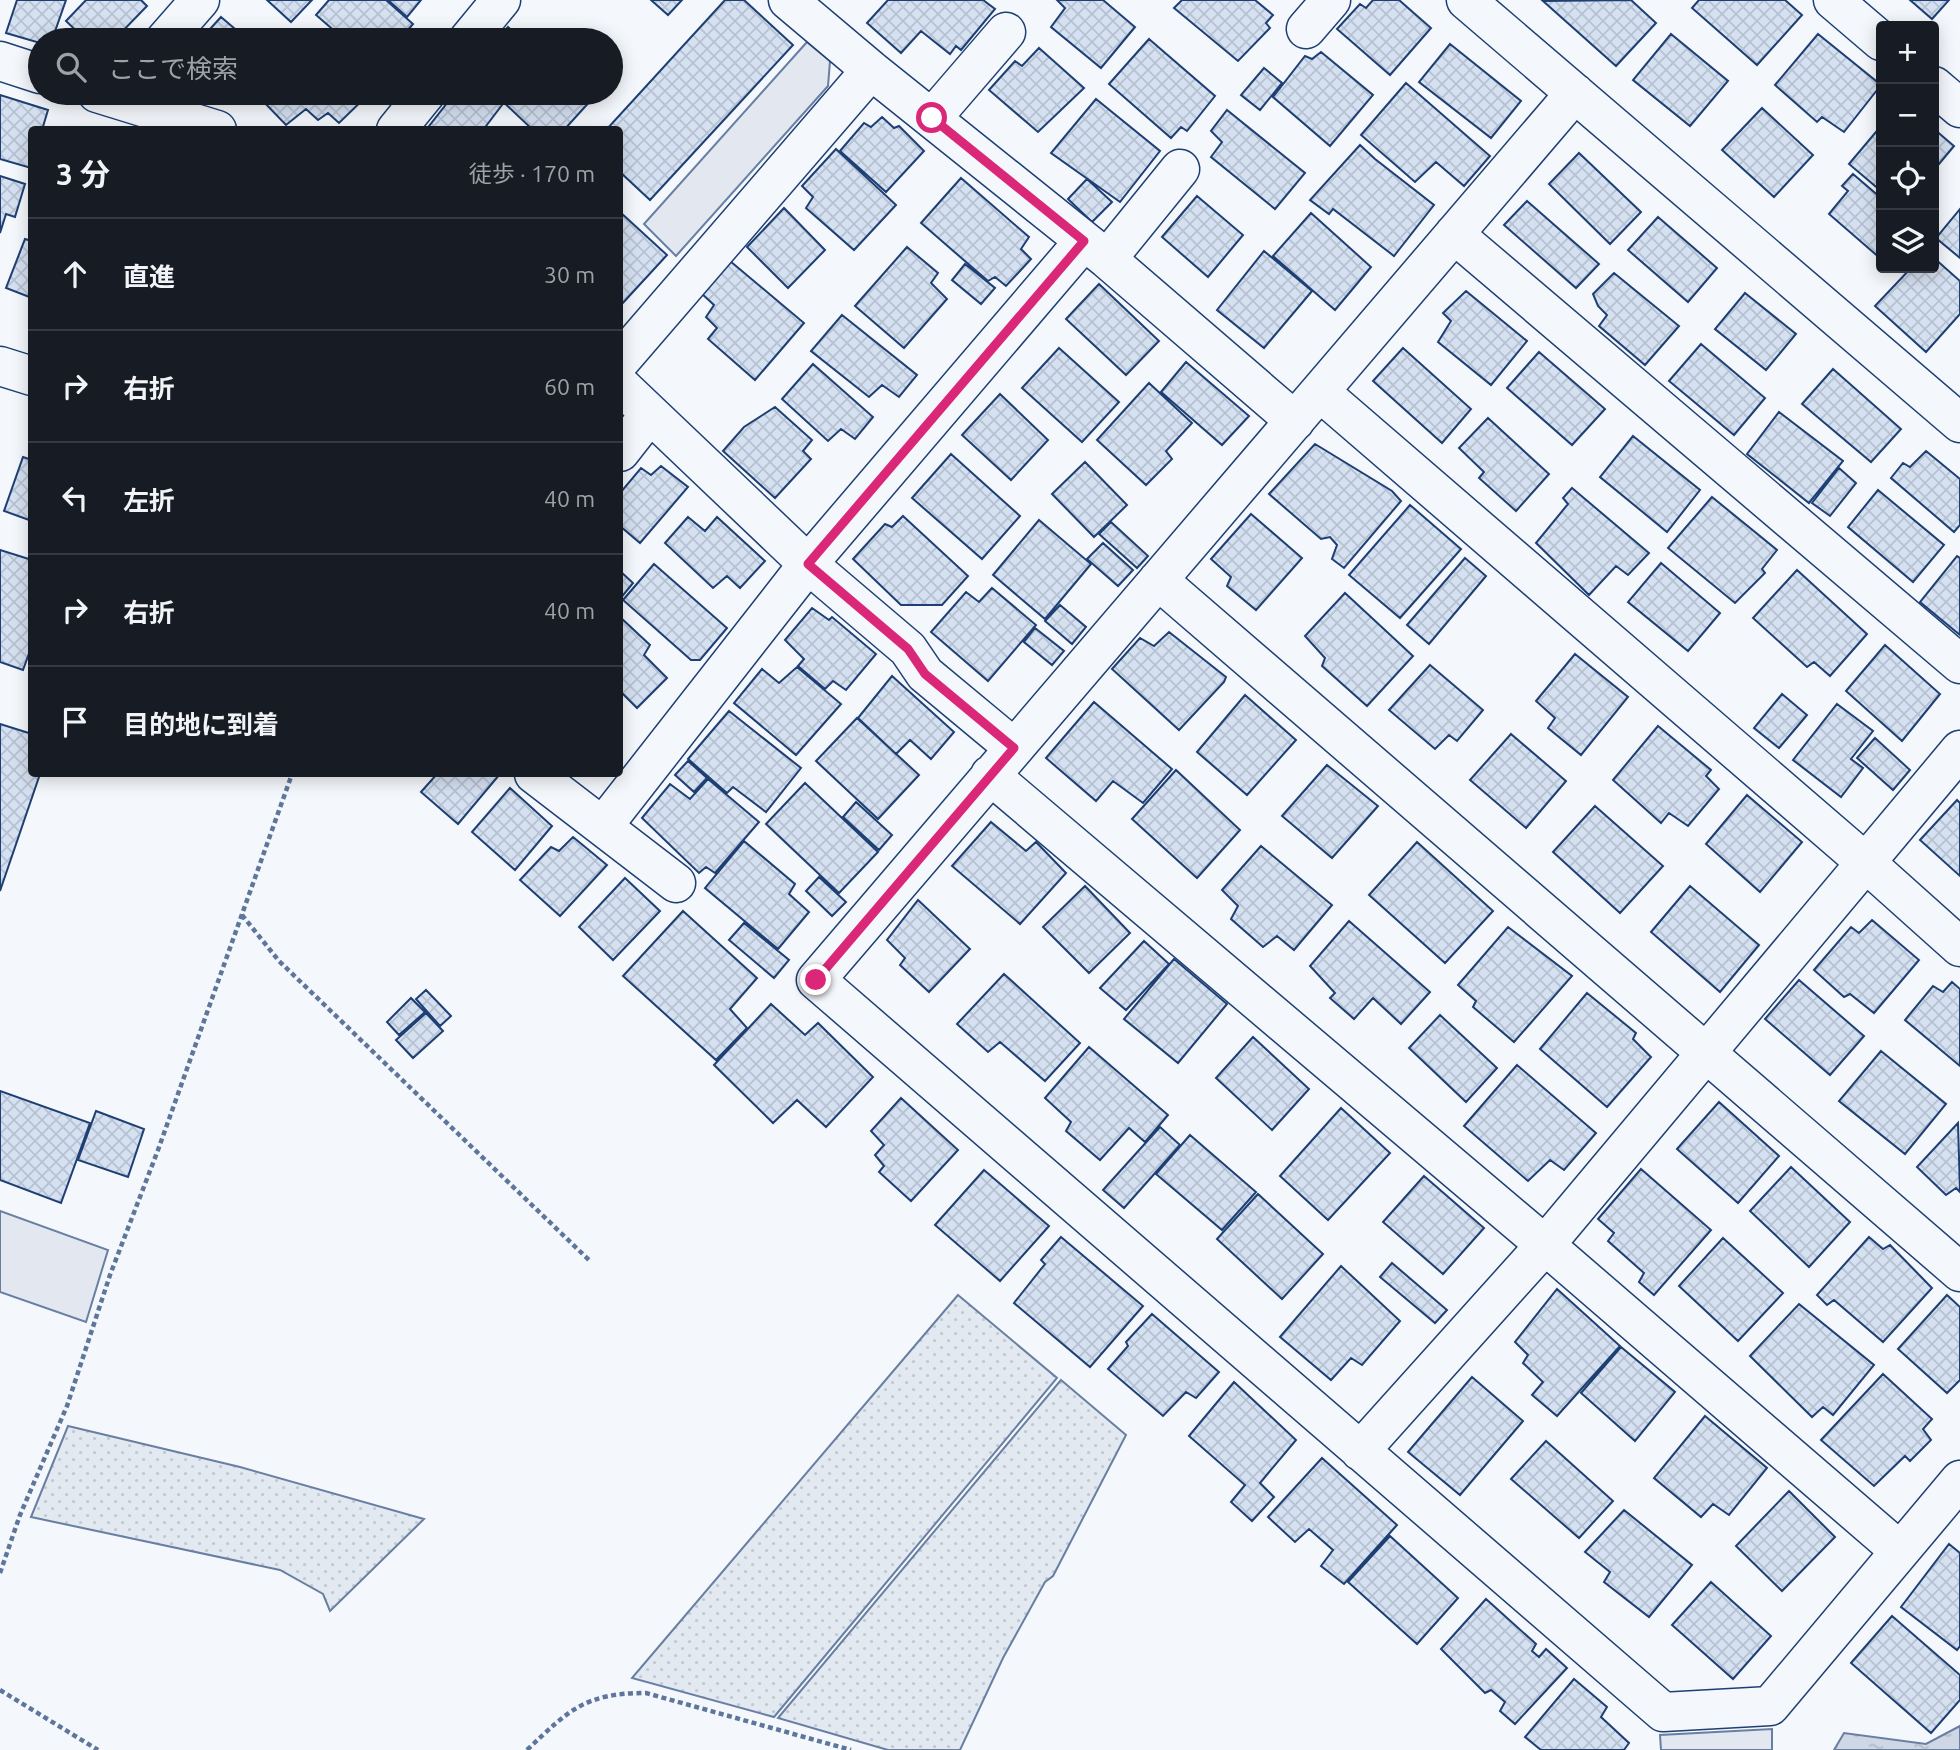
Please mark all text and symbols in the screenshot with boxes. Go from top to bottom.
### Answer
map controls [1876,21,1939,273]
button: + [1876,21,1939,84]
search box [28,28,623,105]
icon: search [52,48,90,86]
text: ここで検索 [108,54,238,83]
button: − [1876,84,1939,147]
route start [916,102,947,133]
button: locate [1876,147,1939,210]
text: 3 分 [56,157,110,191]
text: 徒歩 · 170 m [469,161,595,186]
button: layers [1876,210,1939,273]
icon: ahead [56,255,94,293]
text: 直進 [123,262,175,291]
text: 30 m [544,262,595,287]
icon: right [56,367,94,405]
text: 右折 [123,374,175,403]
text: 60 m [544,374,595,399]
icon: left [56,479,94,517]
text: 左折 [123,486,175,515]
text: 40 m [544,486,595,511]
icon: right [56,591,94,629]
text: 右折 [123,598,175,627]
text: 40 m [544,598,595,623]
icon: arrive [56,703,94,741]
text: 目的地に到着 [123,710,279,739]
route end [800,964,831,995]

